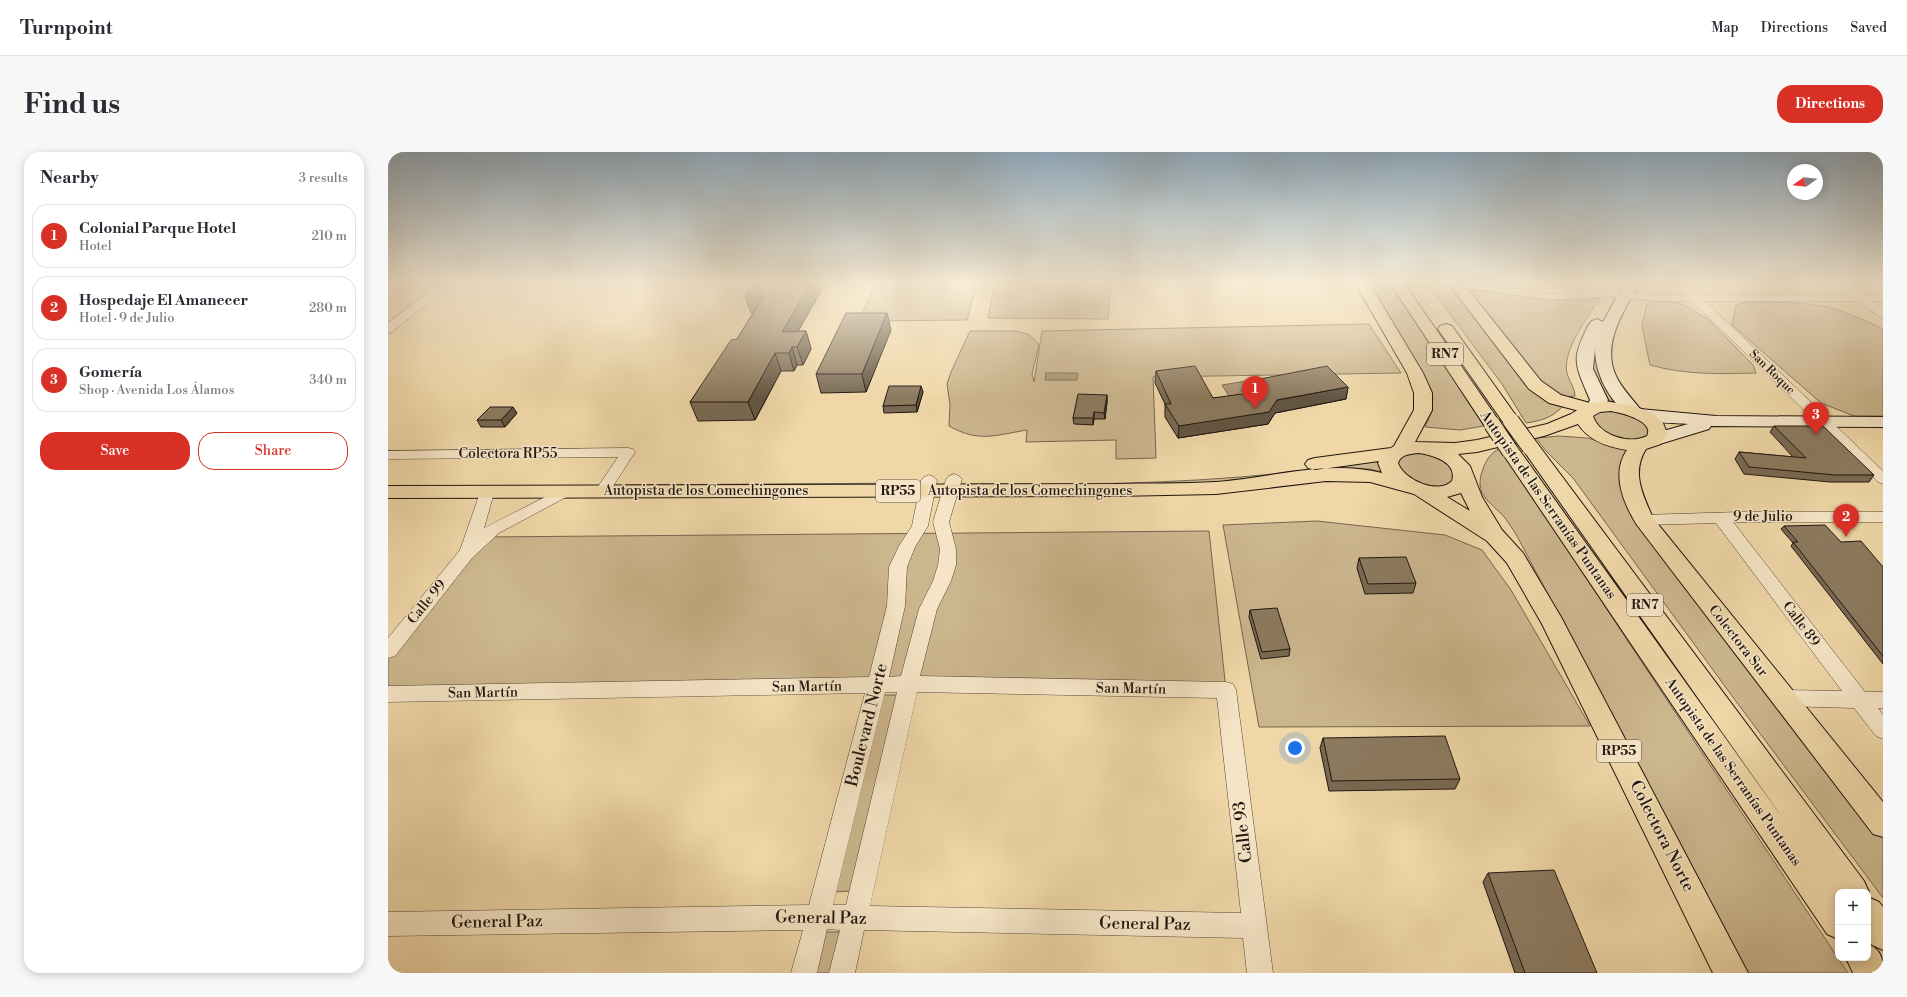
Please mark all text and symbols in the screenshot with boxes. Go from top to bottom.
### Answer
text: Turnpoint [20,16,113,40]
text: Map [1711,19,1739,37]
text: Directions [1761,19,1828,37]
text: Saved [1850,19,1887,37]
button: Directions [1777,85,1883,123]
text: Find us [24,87,120,122]
north arrow [1787,164,1823,200]
text: Nearby [40,167,99,189]
text: 3 results [299,170,348,186]
text: Colonial Parque Hotel [79,219,236,238]
text: 1 [51,228,57,244]
text: 210 m [312,228,347,244]
text: Hotel [79,238,112,254]
text: Hospedaje El Amanecer [79,291,248,310]
text: 2 [50,300,58,316]
text: 280 m [309,300,347,316]
text: Hotel · 9 de Julio [79,310,175,326]
road number: RN7 [1427,343,1463,365]
street label: San Roque [1746,347,1798,397]
text: Gomería [79,363,142,382]
text: 3 [50,372,58,388]
text: 340 m [309,372,347,388]
pin: 1 [1242,376,1268,409]
text: Shop · Avenida Los Álamos [79,382,234,398]
pin: 3 [1803,402,1829,435]
street label: Autopista de las Serranías Puntanas [1475,407,1620,603]
button: Save [40,432,190,470]
button: Share [198,432,348,470]
street label: Colectora RP55 [458,445,558,463]
road number: RP55 [876,480,920,502]
street label: Autopista de los Comechingones [603,482,808,500]
street label: Autopista de los Comechingones [927,482,1132,500]
pin: 2 [1833,504,1859,537]
street label: 9 de Julio [1733,508,1793,526]
street label: Calle 99 [404,576,450,628]
road number: RN7 [1627,594,1663,616]
street label: Calle 89 [1778,598,1824,650]
street label: Colectora Sur [1704,601,1772,681]
street label: Boulevard Norte [841,661,893,790]
street label: Autopista de las Serranías Puntanas [1660,674,1805,870]
street label: San Martín [772,677,843,697]
street label: San Martín [1096,679,1167,699]
street label: San Martín [448,683,519,703]
your location [1285,738,1305,758]
road number: RP55 [1597,740,1641,762]
street label: Colectora Norte [1624,776,1700,896]
street label: Calle 93 [1228,800,1258,864]
map controls [1835,889,1871,961]
button: + [1835,889,1871,925]
street label: General Paz [775,906,867,930]
street label: General Paz [451,910,543,934]
street label: General Paz [1099,912,1191,936]
button: − [1835,925,1871,961]

